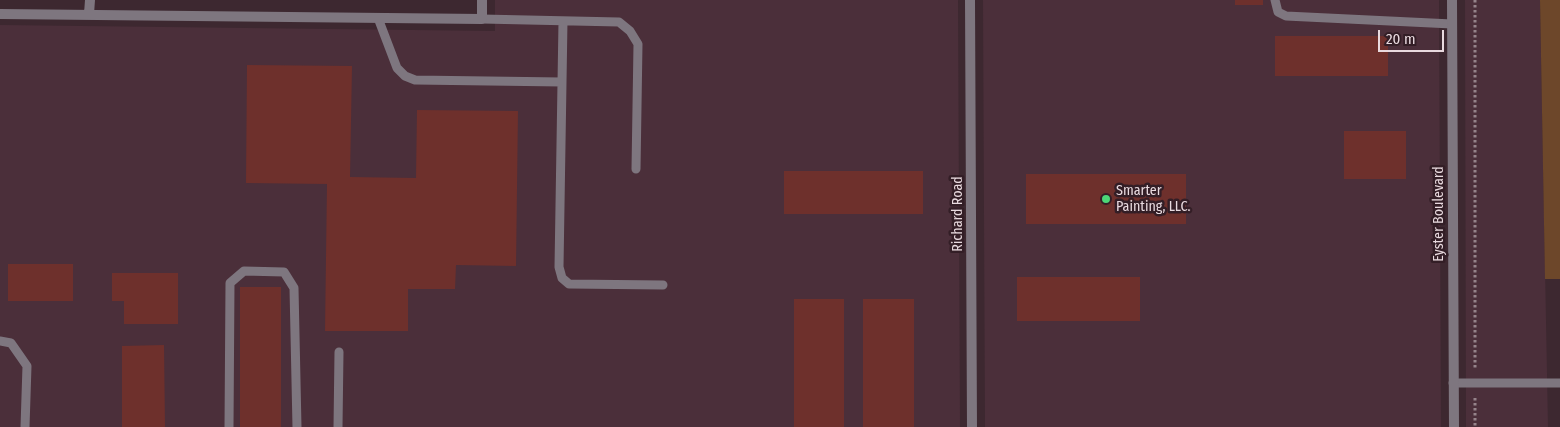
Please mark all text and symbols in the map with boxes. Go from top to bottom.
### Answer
scale bar [1380,20,1446,52]
text: 20 m [1386,30,1416,48]
street label: Eyster Boulevard [1431,166,1447,262]
street label: Richard Road [950,176,966,252]
place label: Smarter Painting, LLC. [1116,183,1190,216]
marker: Smarter Painting, LLC. [1100,193,1112,205]

